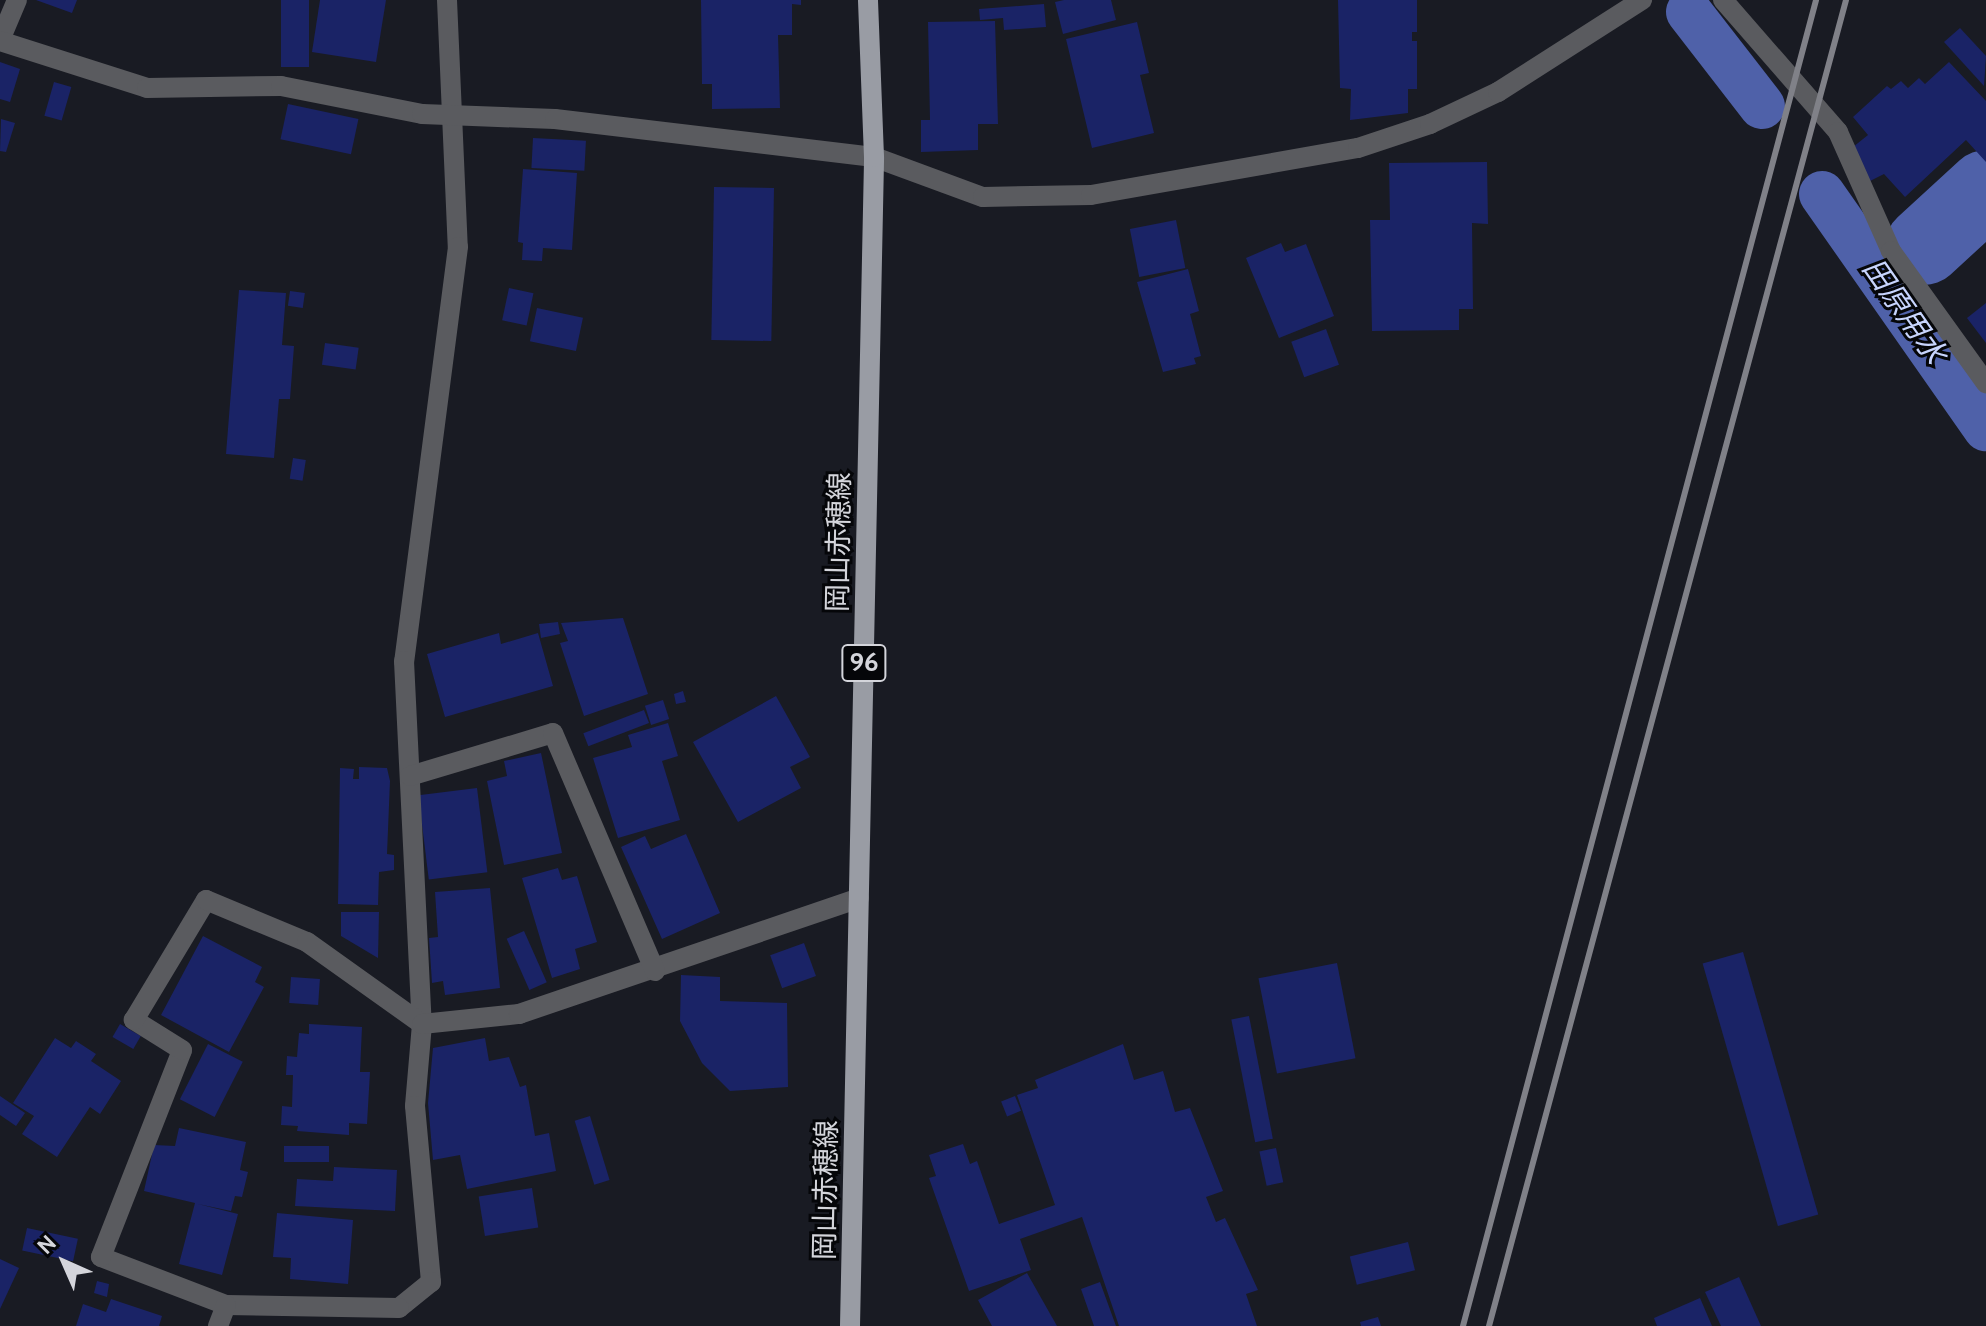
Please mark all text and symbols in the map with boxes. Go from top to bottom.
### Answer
water label: 田原用水 [1855,252,1953,370]
street label: 岡山赤穂線 [820,472,856,612]
road number: 96 [840,641,888,685]
street label: 岡山赤穂線 [807,1120,843,1260]
north arrow [24,1222,104,1302]
text: N [32,1230,62,1260]

